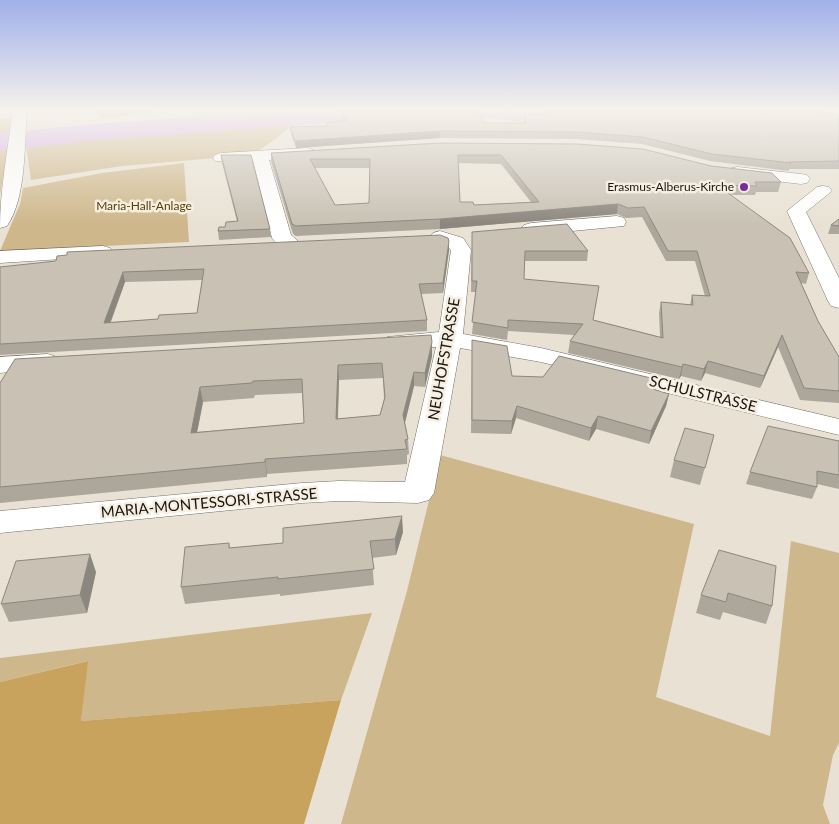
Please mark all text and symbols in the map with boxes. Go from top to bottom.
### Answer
place label: Erasmus-Alberus-Kirche [607,179,734,194]
marker: Erasmus-Alberus-Kirche [738,181,750,193]
park label: Maria-Hall-Anlage [96,198,192,213]
street label: NEUHOFSTRASSE [423,296,463,422]
street label: SCHULSTRASSE [648,371,759,415]
street label: MARIA-MONTESSORI-STRASSE [100,484,318,520]

